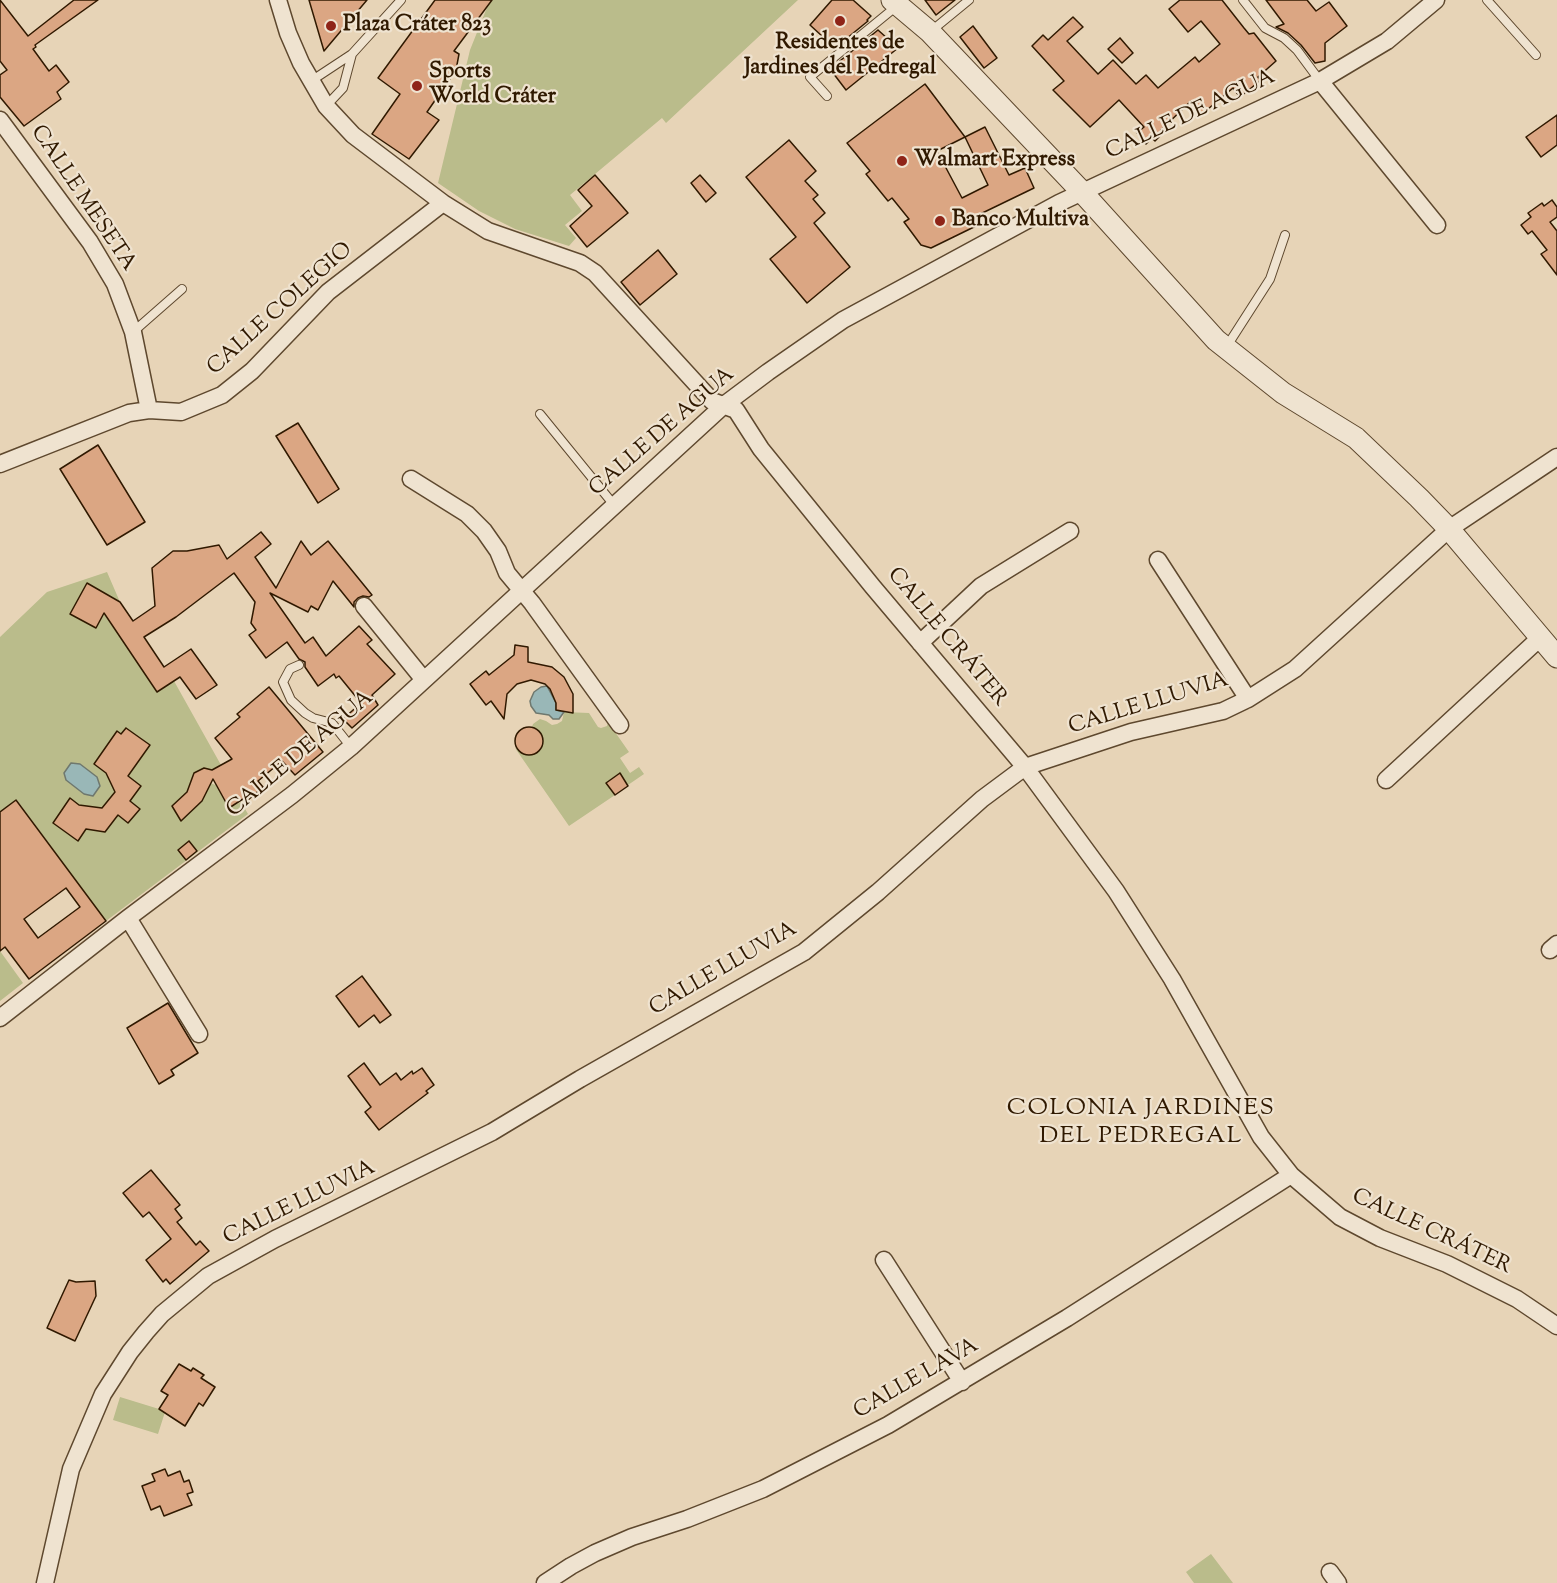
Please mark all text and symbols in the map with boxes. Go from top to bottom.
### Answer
place label: Plaza Cráter 823 [343,13,491,39]
marker: Residentes de Jardines del Pedregal [833,14,847,28]
marker: Plaza Cráter 823 [324,19,338,33]
place label: Residentes de Jardines del Pedregal [744,31,936,82]
place label: Sports World Cráter [429,60,556,112]
street label: CALLE DE AGUA [1102,65,1280,167]
marker: Sports World Cráter [410,79,424,93]
street label: CALLE MESETA [23,121,141,277]
place label: Walmart Express [914,148,1075,174]
marker: Walmart Express [895,154,909,168]
place label: Banco Multiva [952,208,1089,234]
marker: Banco Multiva [933,214,947,228]
street label: CALLE COLEGIO [203,238,359,382]
street label: CALLE DE AGUA [585,363,741,503]
street label: CALLE CRÁTER [880,563,1012,713]
street label: CALLE LLUVIA [1066,668,1232,742]
street label: CALLE DE AGUA [222,686,380,824]
street label: CALLE LLUVIA [646,917,802,1023]
district label: COLONIA JARDINES DEL PEDREGAL [1007,1096,1275,1152]
street label: CALLE LLUVIA [220,1156,380,1252]
street label: CALLE CRÁTER [1347,1184,1515,1282]
street label: CALLE LAVA [850,1334,984,1426]

